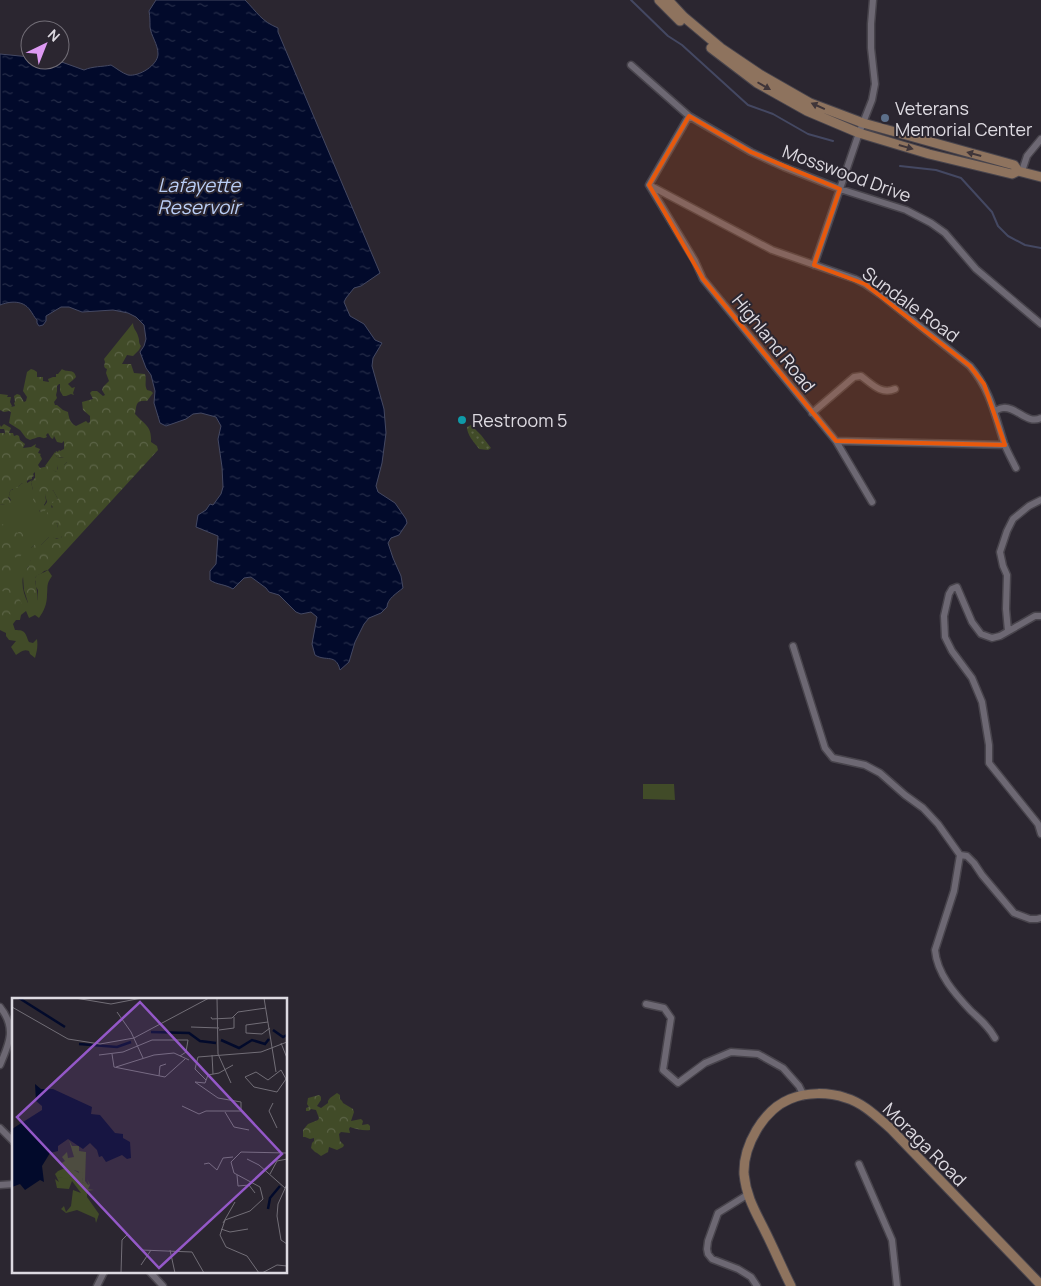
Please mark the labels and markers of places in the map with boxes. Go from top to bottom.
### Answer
place label: Veterans Memorial Center [895,96,1033,141]
marker: Veterans Memorial Center [879,112,891,124]
place label: Restroom 5 [472,408,567,432]
marker: Restroom 5 [456,414,468,426]

